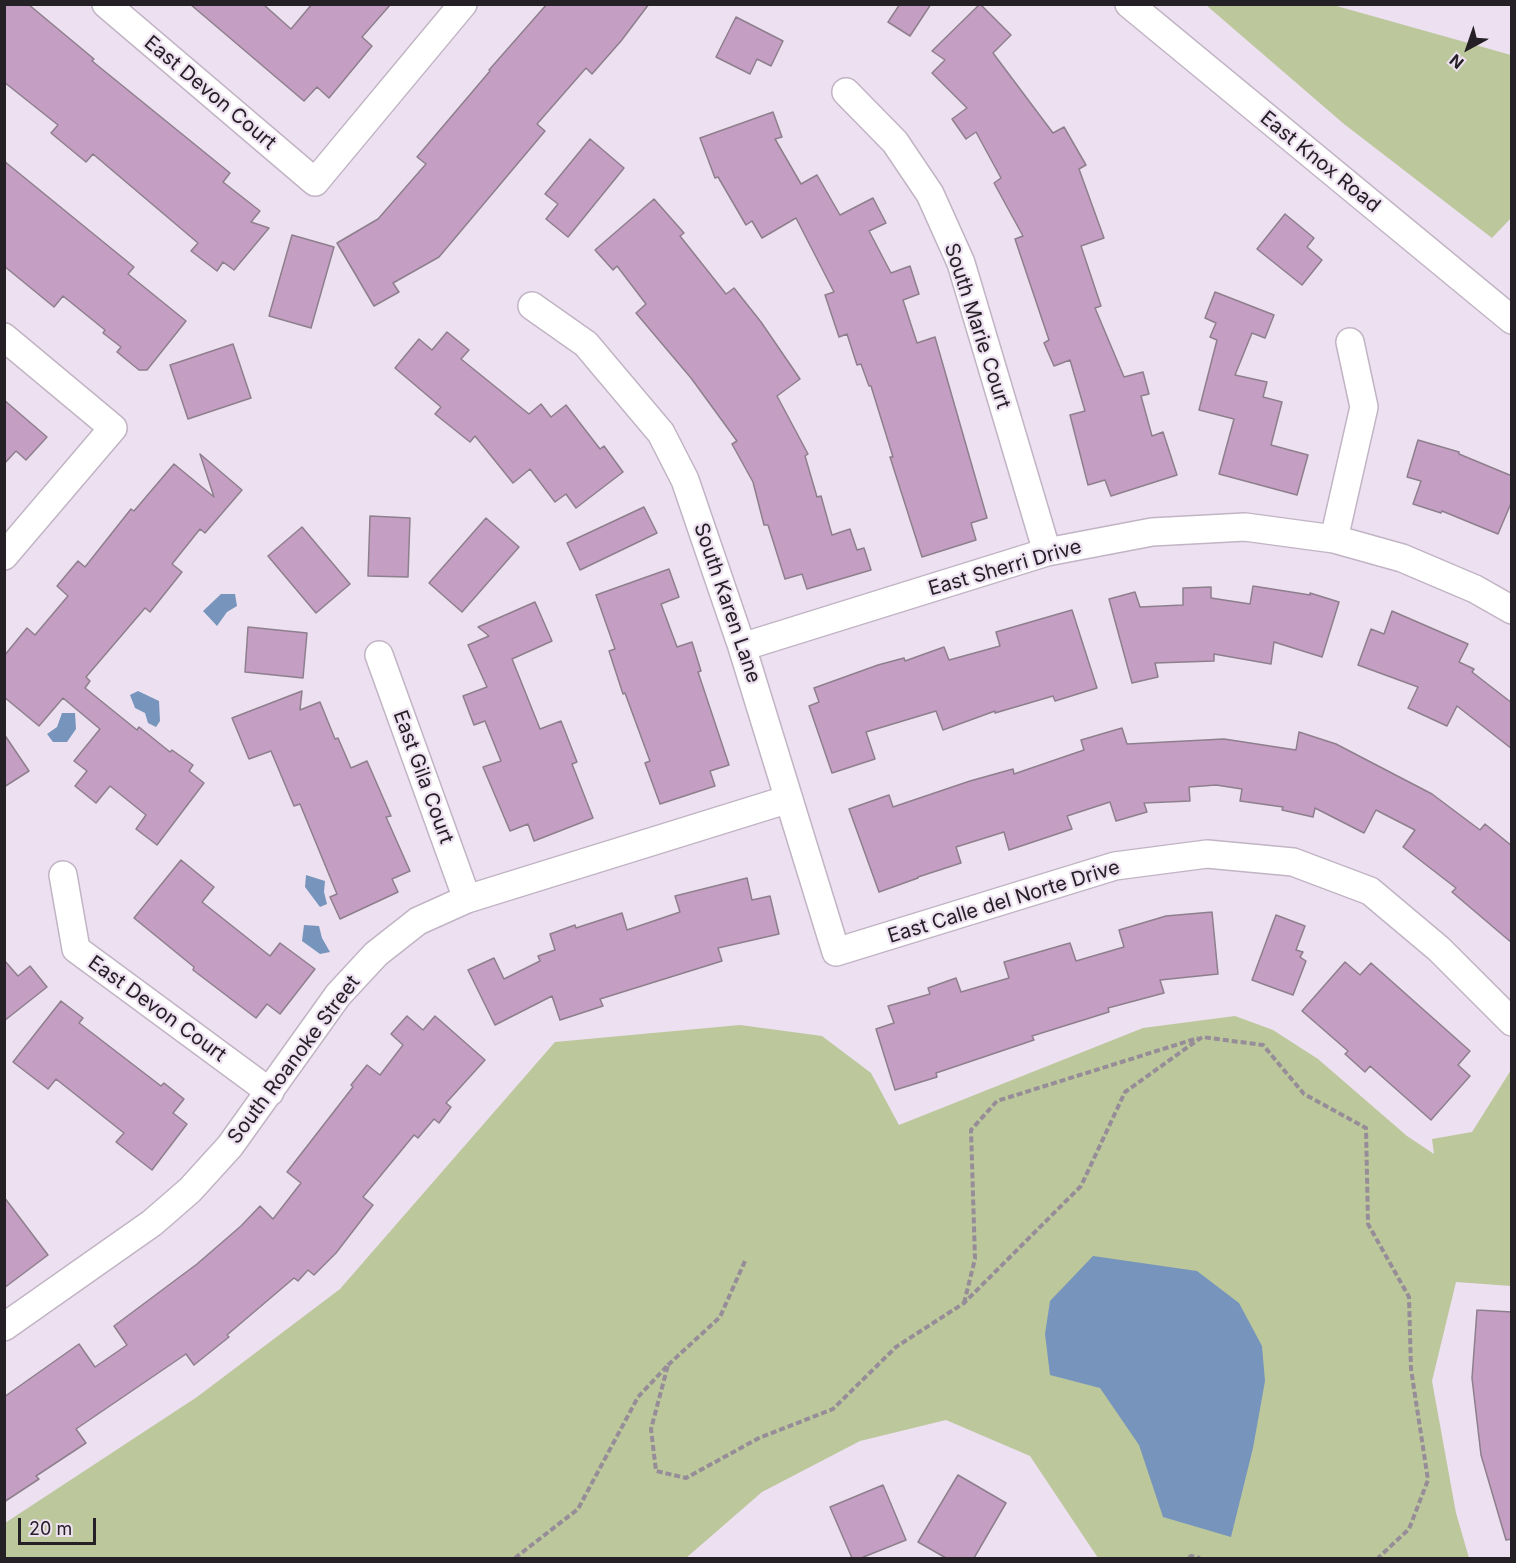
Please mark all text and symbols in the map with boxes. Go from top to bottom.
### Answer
north arrow [1438,18,1498,78]
street label: East Devon Court [139,31,281,155]
text: N [1445,50,1468,73]
street label: East Knox Road [1255,106,1385,218]
street label: South Marie Court [939,240,1015,412]
street label: South Karen Lane [688,520,766,686]
street label: East Sherri Drive [926,535,1084,601]
street label: East Gila Court [388,707,458,847]
street label: East Calle del Norte Drive [885,855,1123,949]
street label: East Devon Court [83,951,231,1067]
street label: South Roanoke Street [223,971,365,1149]
scale bar [21,1506,99,1544]
text: 20 m [29,1518,72,1539]

